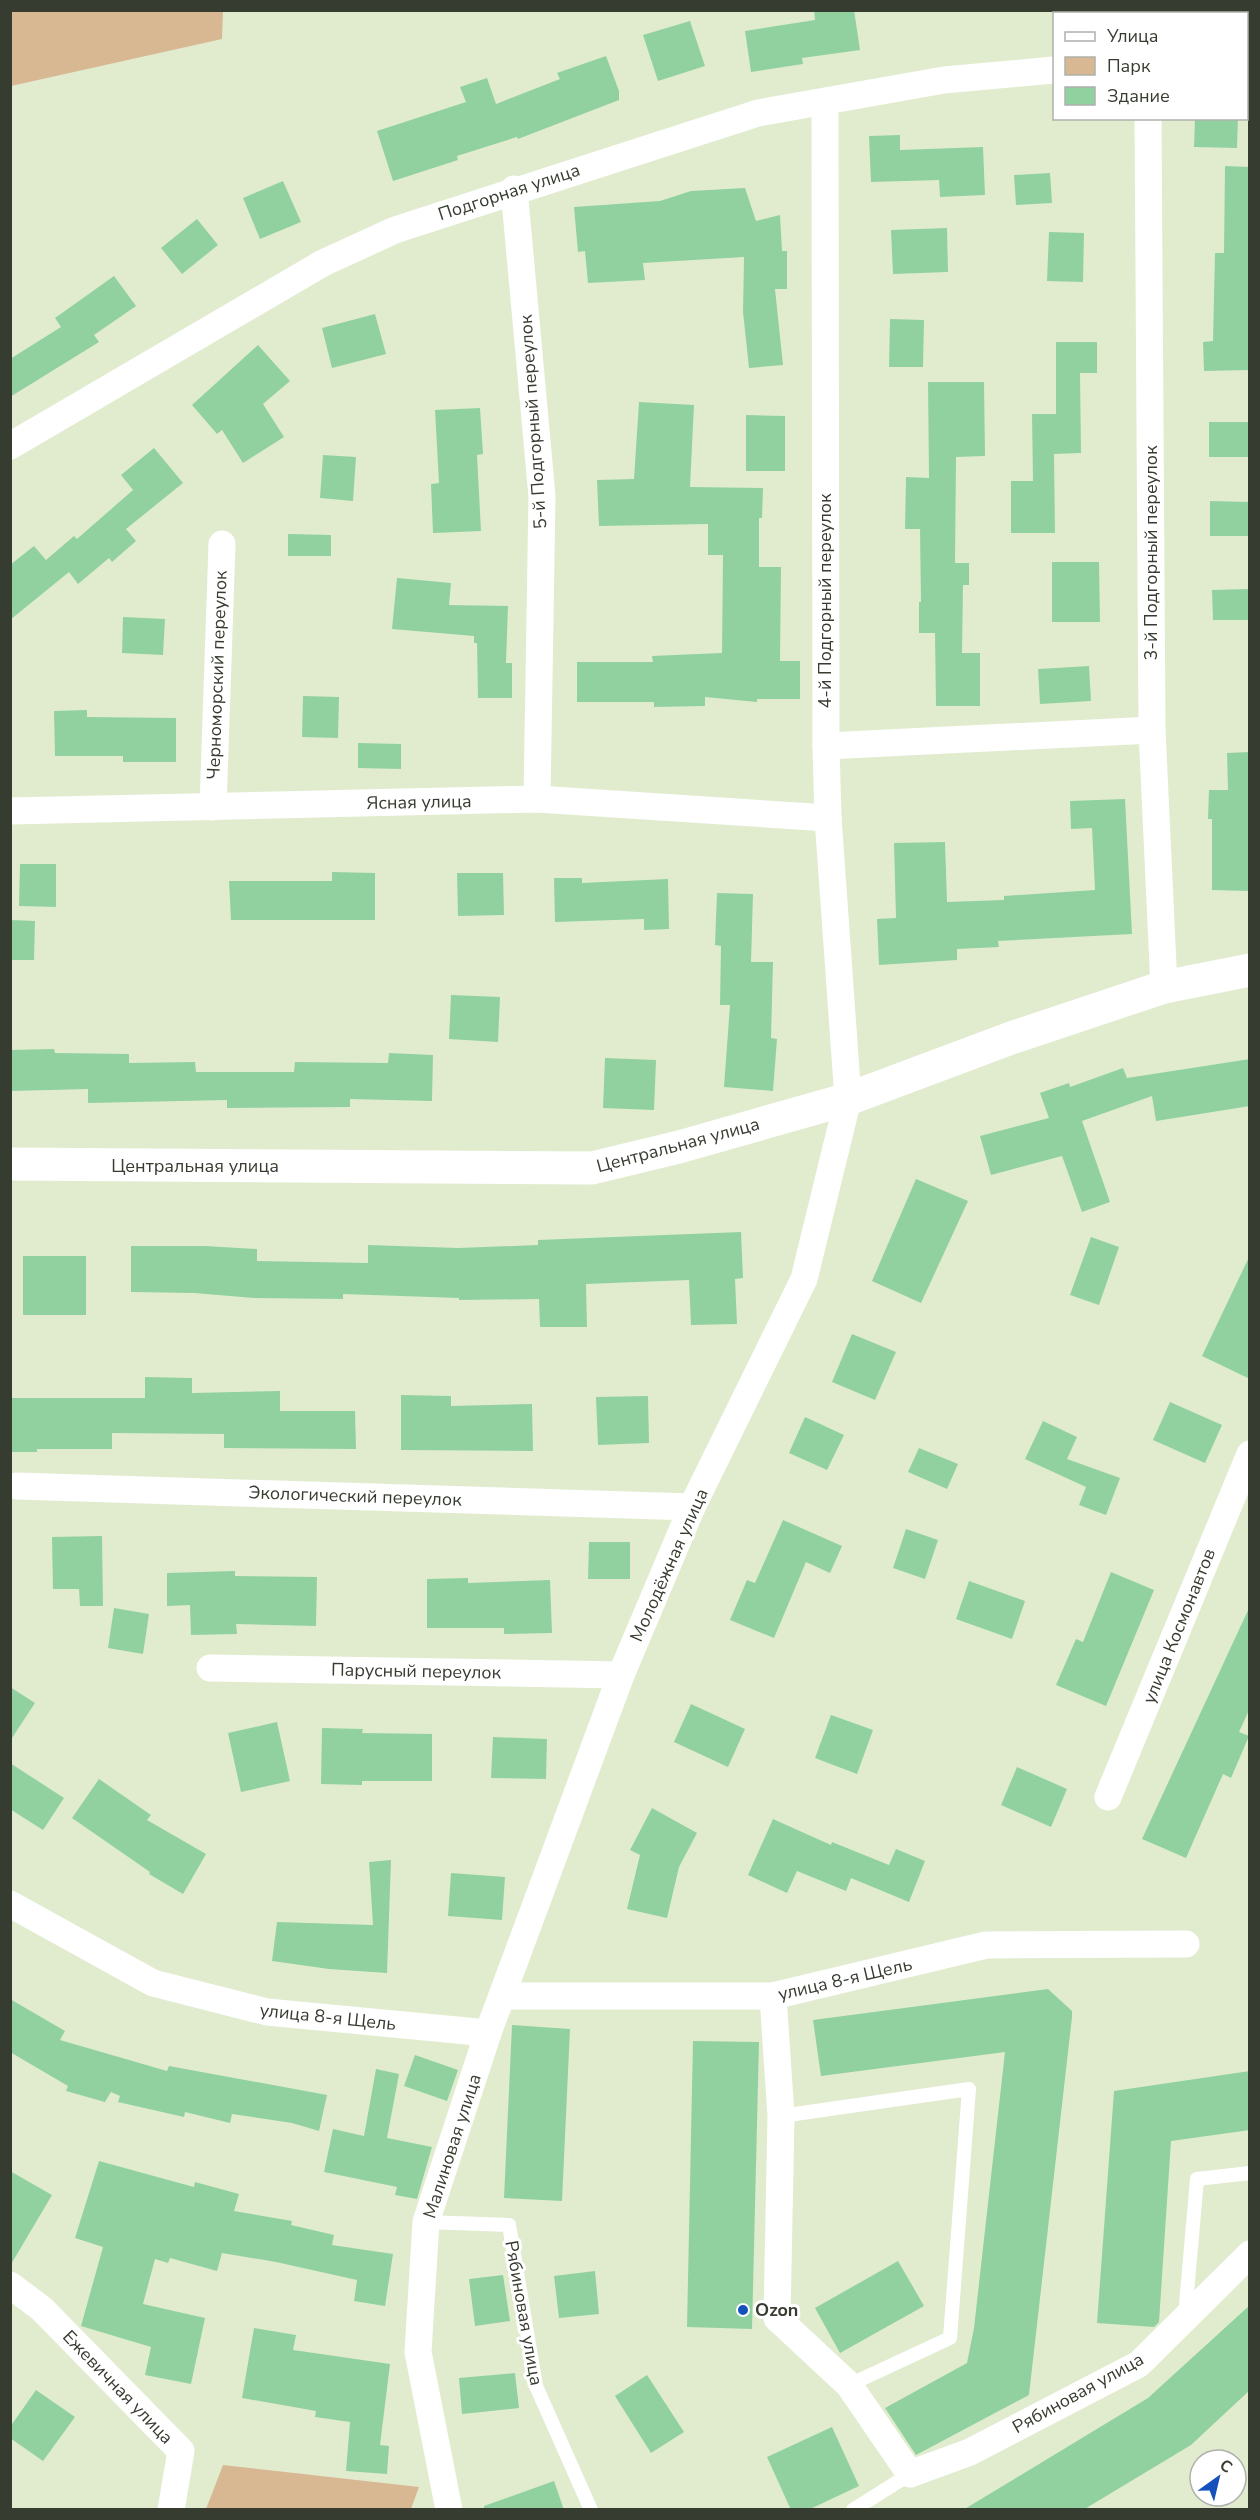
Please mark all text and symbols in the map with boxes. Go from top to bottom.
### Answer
legend [1053,12,1248,120]
text: Улица [1106,24,1158,48]
text: Парк [1107,54,1151,78]
text: Здание [1107,84,1170,108]
street label: Подгорная улица [435,158,583,226]
street label: 5-й Подгорный переулок [513,313,552,530]
street label: 3-й Подгорный переулок [1139,445,1163,661]
street label: 4-й Подгорный переулок [813,493,837,709]
street label: Черноморский переулок [201,570,233,780]
street label: Ясная улица [366,789,472,815]
street label: Центральная улица [594,1112,762,1178]
street label: Центральная улица [111,1154,279,1178]
street label: Экологический переулок [248,1480,462,1512]
street label: Молодёжная улица [624,1485,714,1645]
street label: улица Космонавтов [1137,1545,1221,1707]
street label: Парусный переулок [331,1658,502,1684]
street label: улица 8-я Щель [776,1952,914,2006]
street label: улица 8-я Щель [259,1998,397,2036]
street label: Малиновая улица [417,2071,487,2221]
street label: Рябиновая улица [499,2239,549,2387]
place label: Ozon [755,2298,798,2322]
marker: Ozon [736,2303,750,2317]
street label: Ежевичная улица [57,2325,179,2449]
street label: Рябиновая улица [1008,2347,1148,2439]
north arrow [1188,2448,1248,2508]
text: С [1215,2454,1237,2479]

